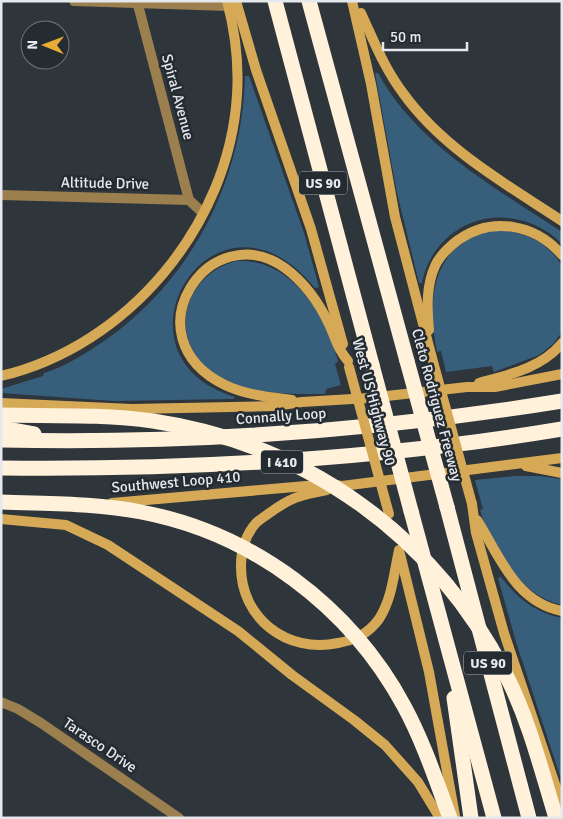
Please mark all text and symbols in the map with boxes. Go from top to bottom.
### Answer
north arrow [20,20,70,70]
scale bar [383,20,467,52]
text: 50 m [390,28,421,46]
text: N [24,40,41,50]
street label: Spiral Avenue [158,52,198,142]
road number: US 90 [299,172,347,194]
street label: Altitude Drive [61,173,149,193]
street label: Cleto Rodriguez Freeway [408,327,466,483]
street label: West US Highway 90 [348,336,400,468]
street label: Connally Loop [235,404,327,428]
road number: I 410 [261,451,303,474]
street label: Southwest Loop 410 [111,467,241,497]
road number: US 90 [464,651,512,674]
street label: Tarasco Drive [60,714,140,776]

